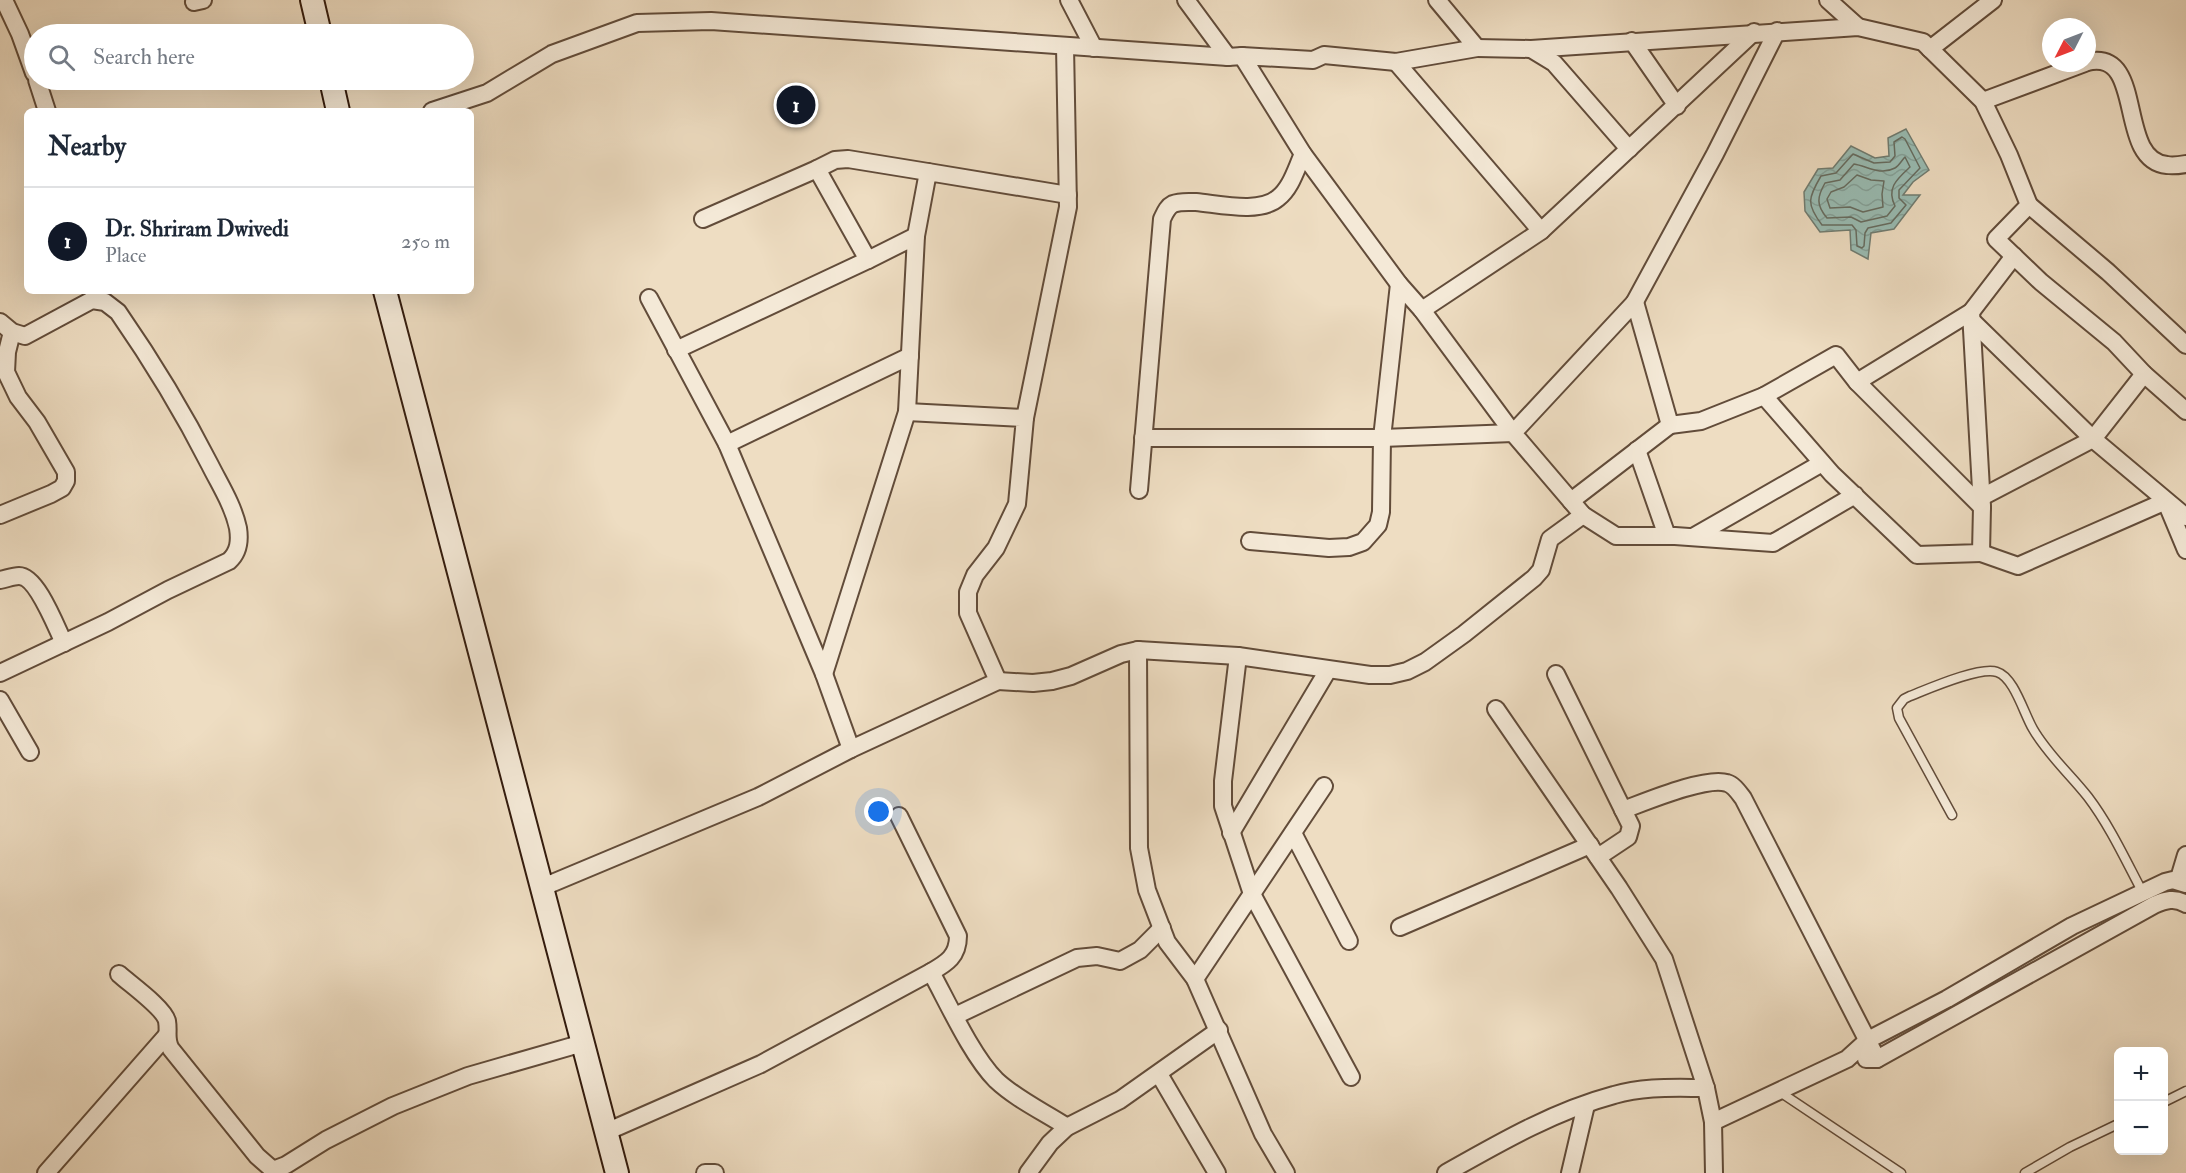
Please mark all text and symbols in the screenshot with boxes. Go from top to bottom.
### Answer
north arrow [2042,18,2096,72]
search box [24,24,474,90]
icon: search [45,41,78,74]
text: Search here [93,43,195,71]
pin: 1 [776,82,816,128]
text: Nearby [48,131,126,163]
text: Dr. Shriram Dwivedi [105,215,289,243]
text: 1 [64,229,71,254]
text: 250 m [401,229,450,254]
text: Place [105,243,146,268]
your location [864,797,893,826]
map controls [2114,1047,2168,1155]
button: + [2114,1047,2168,1101]
button: − [2114,1101,2168,1155]

